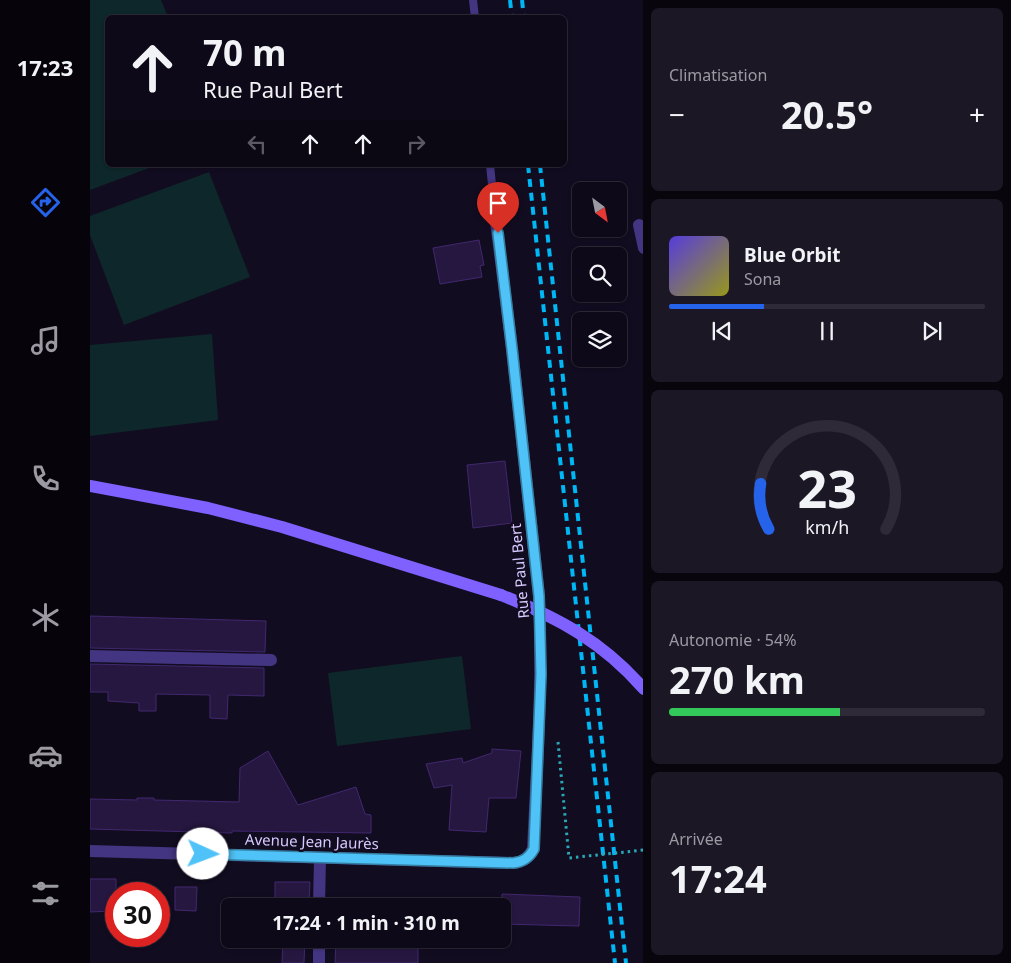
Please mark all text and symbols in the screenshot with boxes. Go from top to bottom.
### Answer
text: 70 m [203,29,286,76]
icon: ahead [120,35,185,100]
text: 17:23 [17,52,73,82]
text: Climatisation [669,64,767,86]
text: Rue Paul Bert [203,74,343,104]
text: 20.5° [781,88,873,140]
text: − [669,95,685,133]
text: + [969,95,985,133]
icon: left [243,130,271,158]
icon: ahead [296,130,324,158]
icon: ahead [349,130,377,158]
icon: right [402,130,430,158]
pin [477,182,519,233]
north arrow [572,182,628,238]
map controls [572,182,627,367]
icon: directions [28,185,63,220]
icon: arrive [484,189,512,217]
text: Blue Orbit [744,242,840,268]
button: search [572,247,627,302]
text: Sona [744,268,781,290]
button: layers [572,312,627,367]
icon: previous [708,317,736,345]
icon: pause [813,317,841,345]
icon: next [918,317,946,345]
icon: music [28,323,63,358]
text: 23 [797,452,857,523]
icon: phone [28,461,63,496]
text: km/h [805,515,849,539]
street label: Rue Paul Bert [505,522,533,619]
icon: climate [28,600,63,635]
text: Autonomie · 54% [669,629,796,651]
text: 270 km [669,653,805,705]
icon: car [28,738,63,773]
position arrow [176,827,228,879]
text: Arrivée [669,828,723,850]
street label: Avenue Jean Jaurès [245,829,379,853]
text: 17:24 [669,852,767,904]
icon: filters [28,876,63,911]
speed limit sign: 30 [105,882,170,947]
text: 17:24 · 1 min · 310 m [272,910,460,936]

